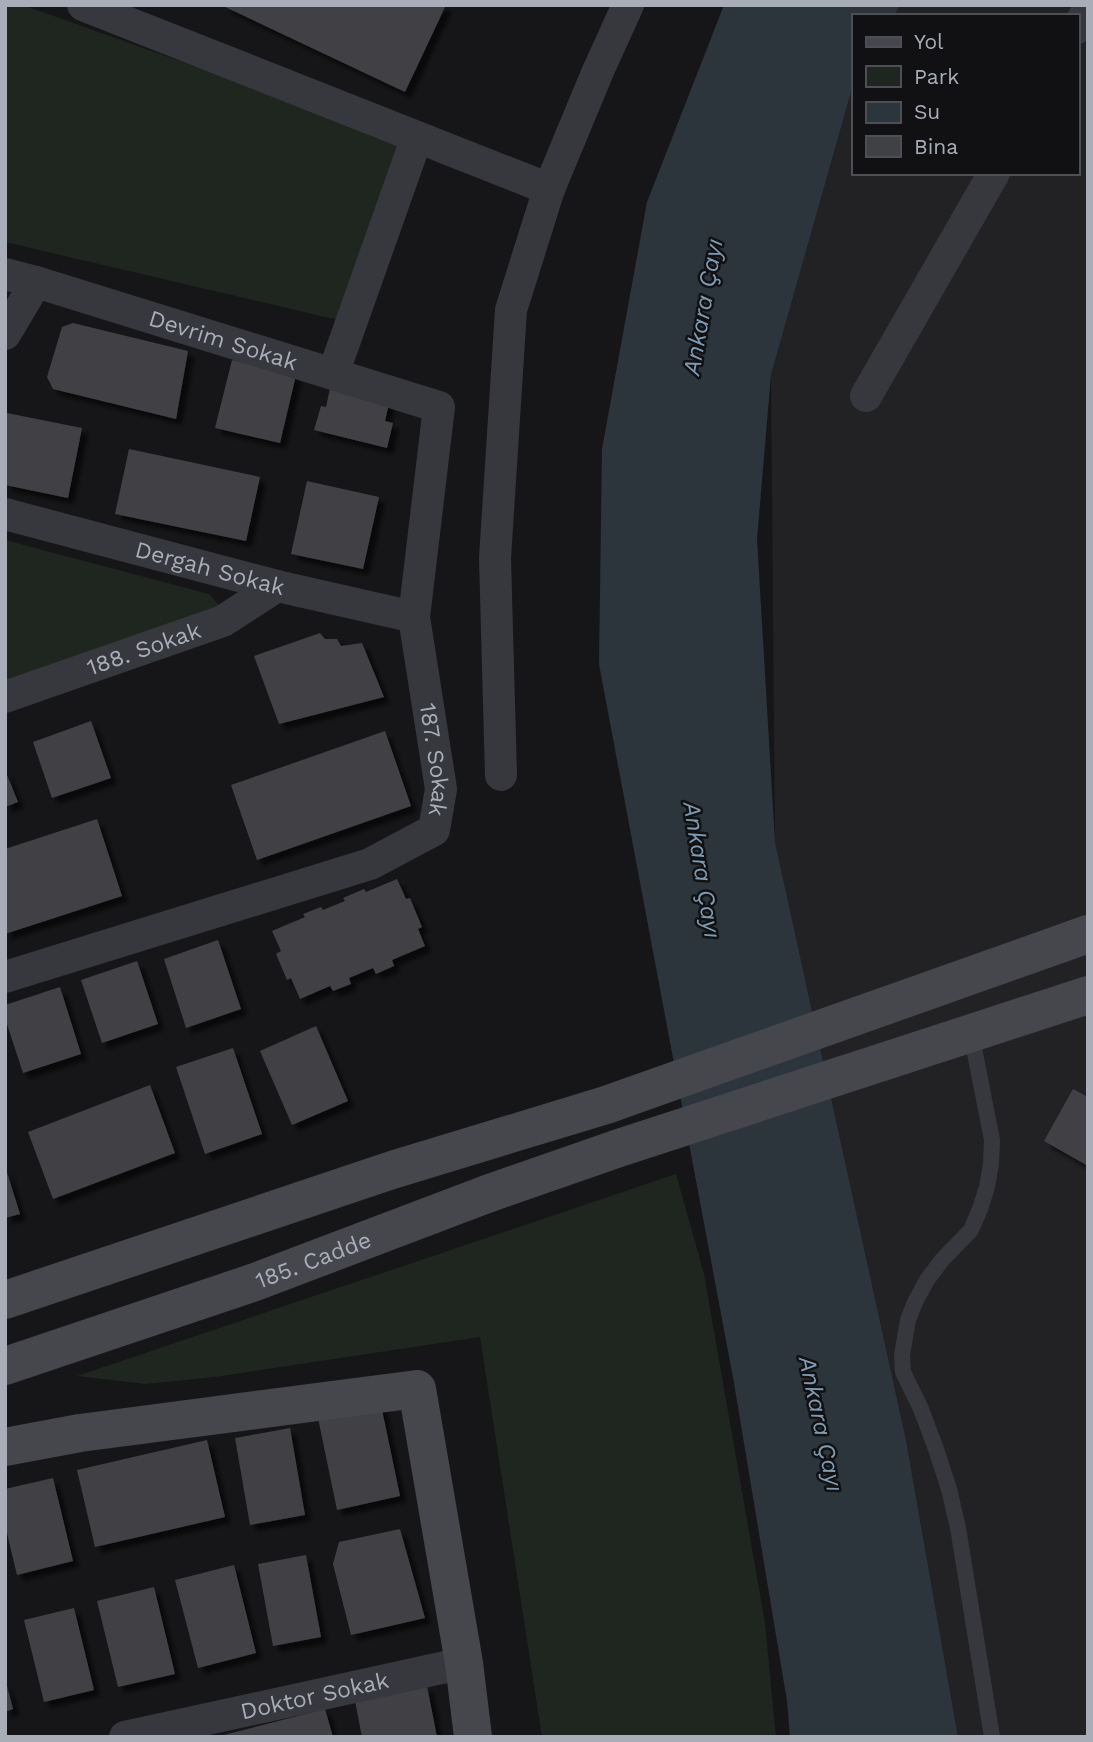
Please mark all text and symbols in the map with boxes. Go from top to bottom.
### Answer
legend [852,14,1079,175]
text: Yol [914,29,944,54]
text: Park [914,64,959,89]
text: Su [914,99,940,124]
text: Bina [914,134,958,159]
water label: Ankara Çayı [677,237,729,378]
street label: Devrim Sokak [146,304,301,376]
street label: Dergah Sokak [132,536,287,601]
street label: 188. Sokak [83,616,204,681]
street label: 187. Sokak [414,701,455,819]
water label: Ankara Çayı [677,799,727,940]
street label: 185. Cadde [252,1226,375,1294]
water label: Ankara Çayı [793,1353,849,1494]
street label: Doktor Sokak [238,1666,391,1725]

